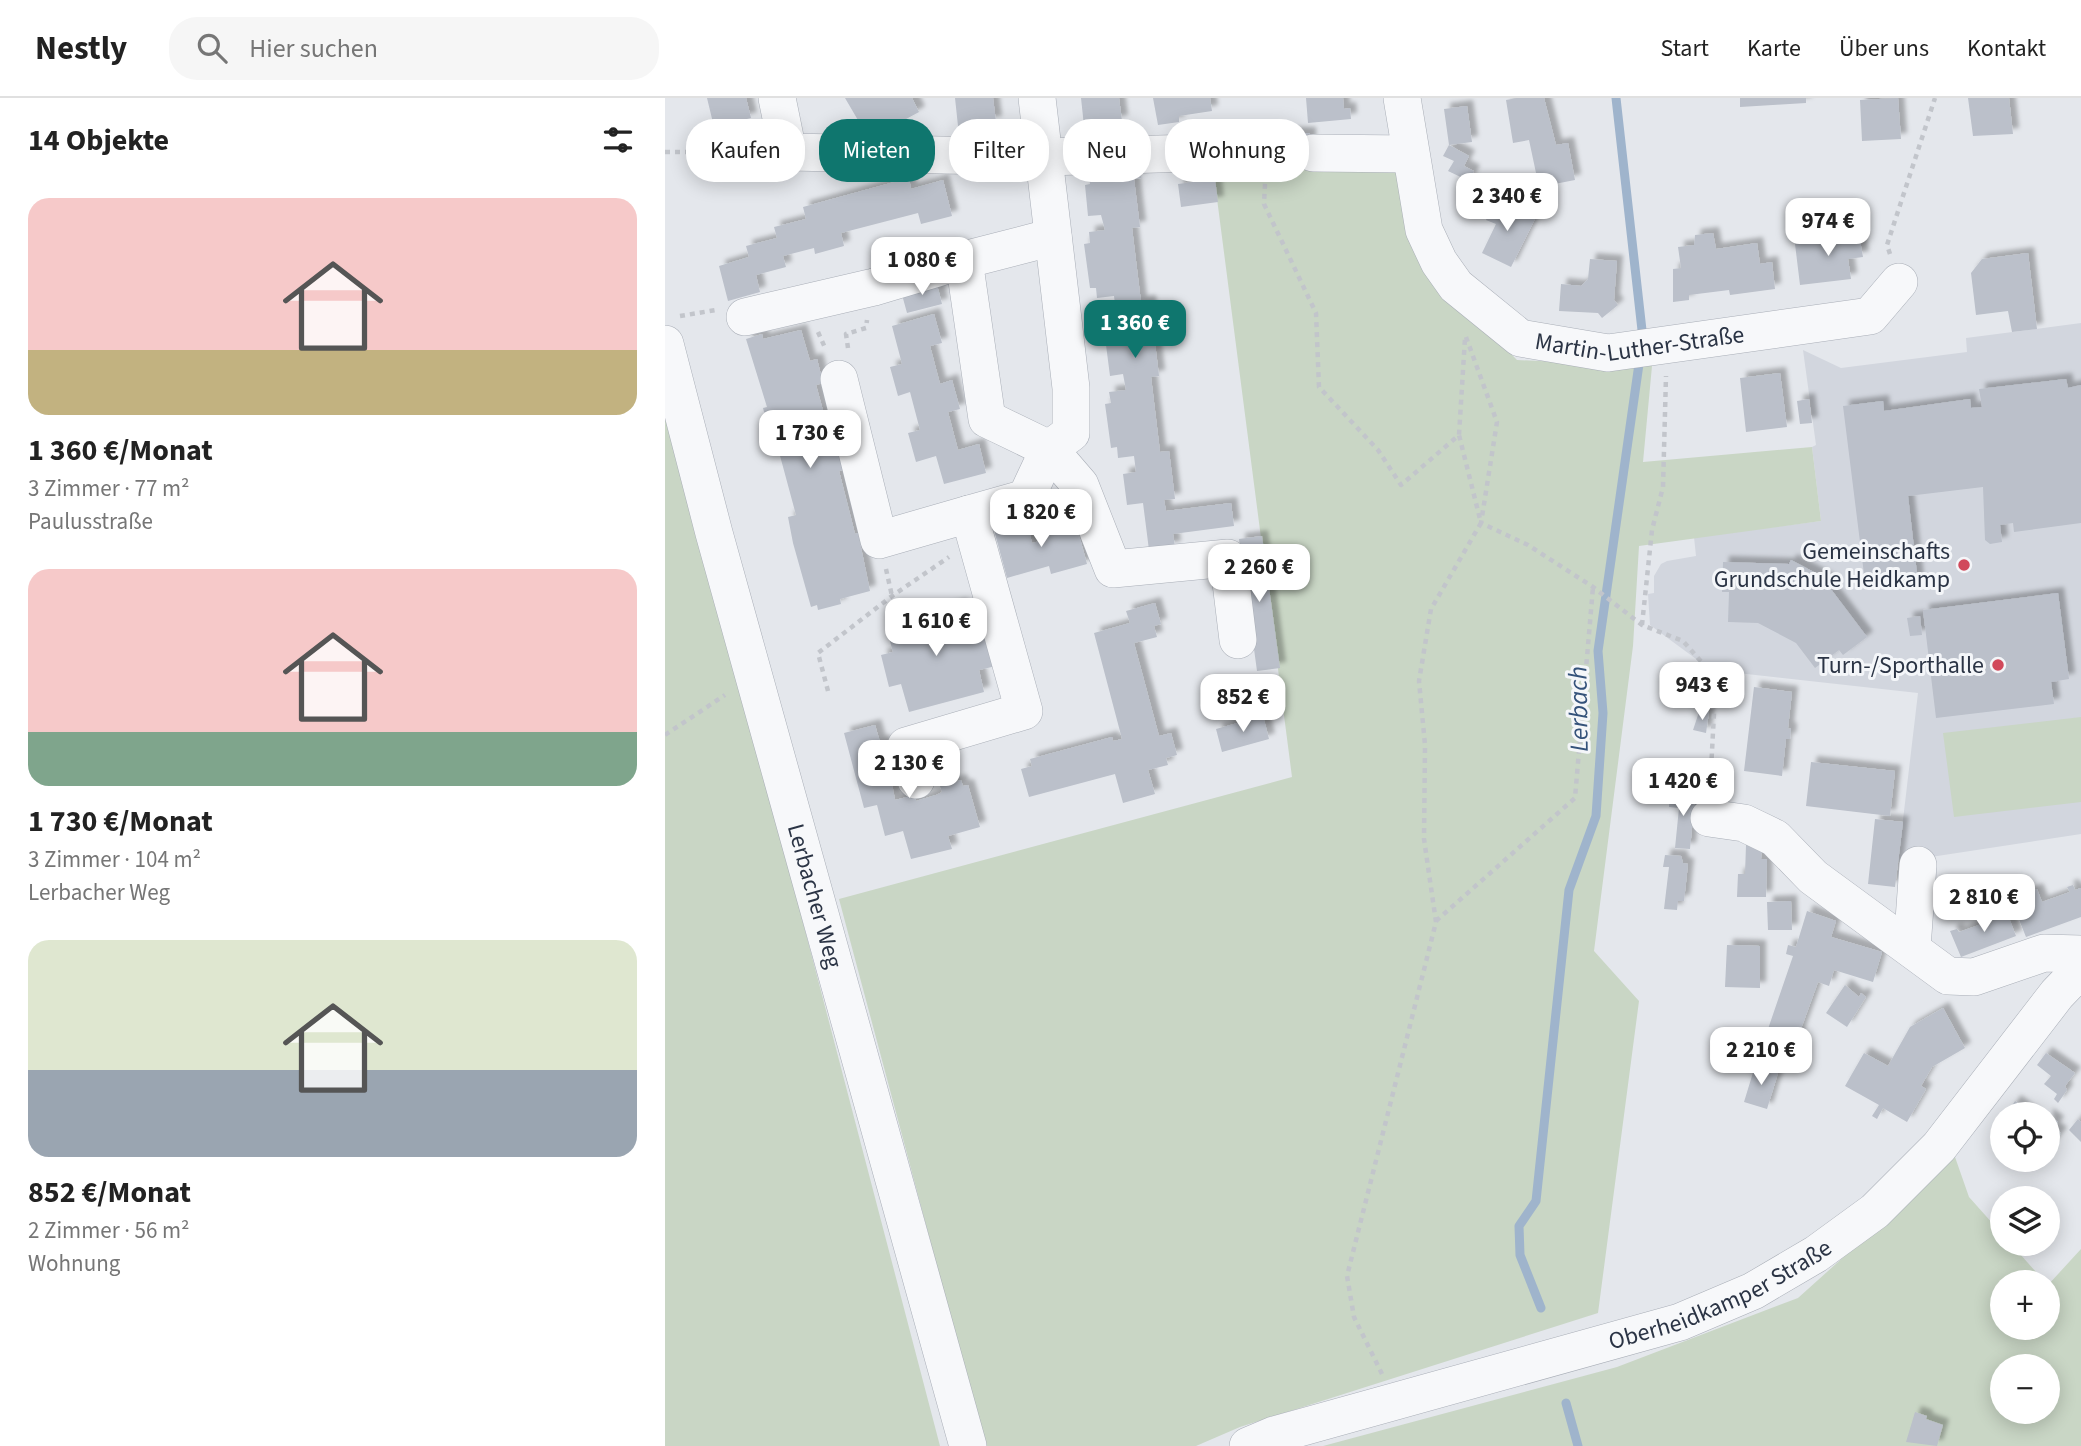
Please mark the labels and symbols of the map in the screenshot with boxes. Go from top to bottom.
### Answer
pin: 2 340 € [1442,174,1572,233]
pin: 974 € [1779,198,1877,258]
pin: 1 080 € [857,238,987,297]
pin: 1 360 € [1070,300,1200,360]
street label: Martin-Luther-Straße [1532,317,1746,371]
pin: 1 730 € [745,410,875,470]
pin: 1 820 € [976,490,1106,549]
place label: Gemeinschafts Grundschule Heidkamp [1714,534,1950,597]
pin: 2 260 € [1194,545,1324,604]
marker: Gemeinschafts Grundschule Heidkamp [1956,557,1972,573]
pin: 1 610 € [871,598,1001,658]
place label: Turn-/Sporthalle [1817,648,1984,683]
marker: Turn-/Sporthalle [1990,657,2006,673]
pin: 943 € [1653,662,1751,722]
water label: Lerbach [1559,666,1598,752]
pin: 852 € [1194,674,1292,734]
pin: 2 130 € [844,740,974,800]
pin: 1 420 € [1618,758,1748,818]
street label: Lerbacher Weg [778,820,851,972]
pin: 2 810 € [1919,874,2049,934]
pin: 2 210 € [1696,1028,1826,1087]
street label: Oberheidkamper Straße [1605,1231,1839,1359]

